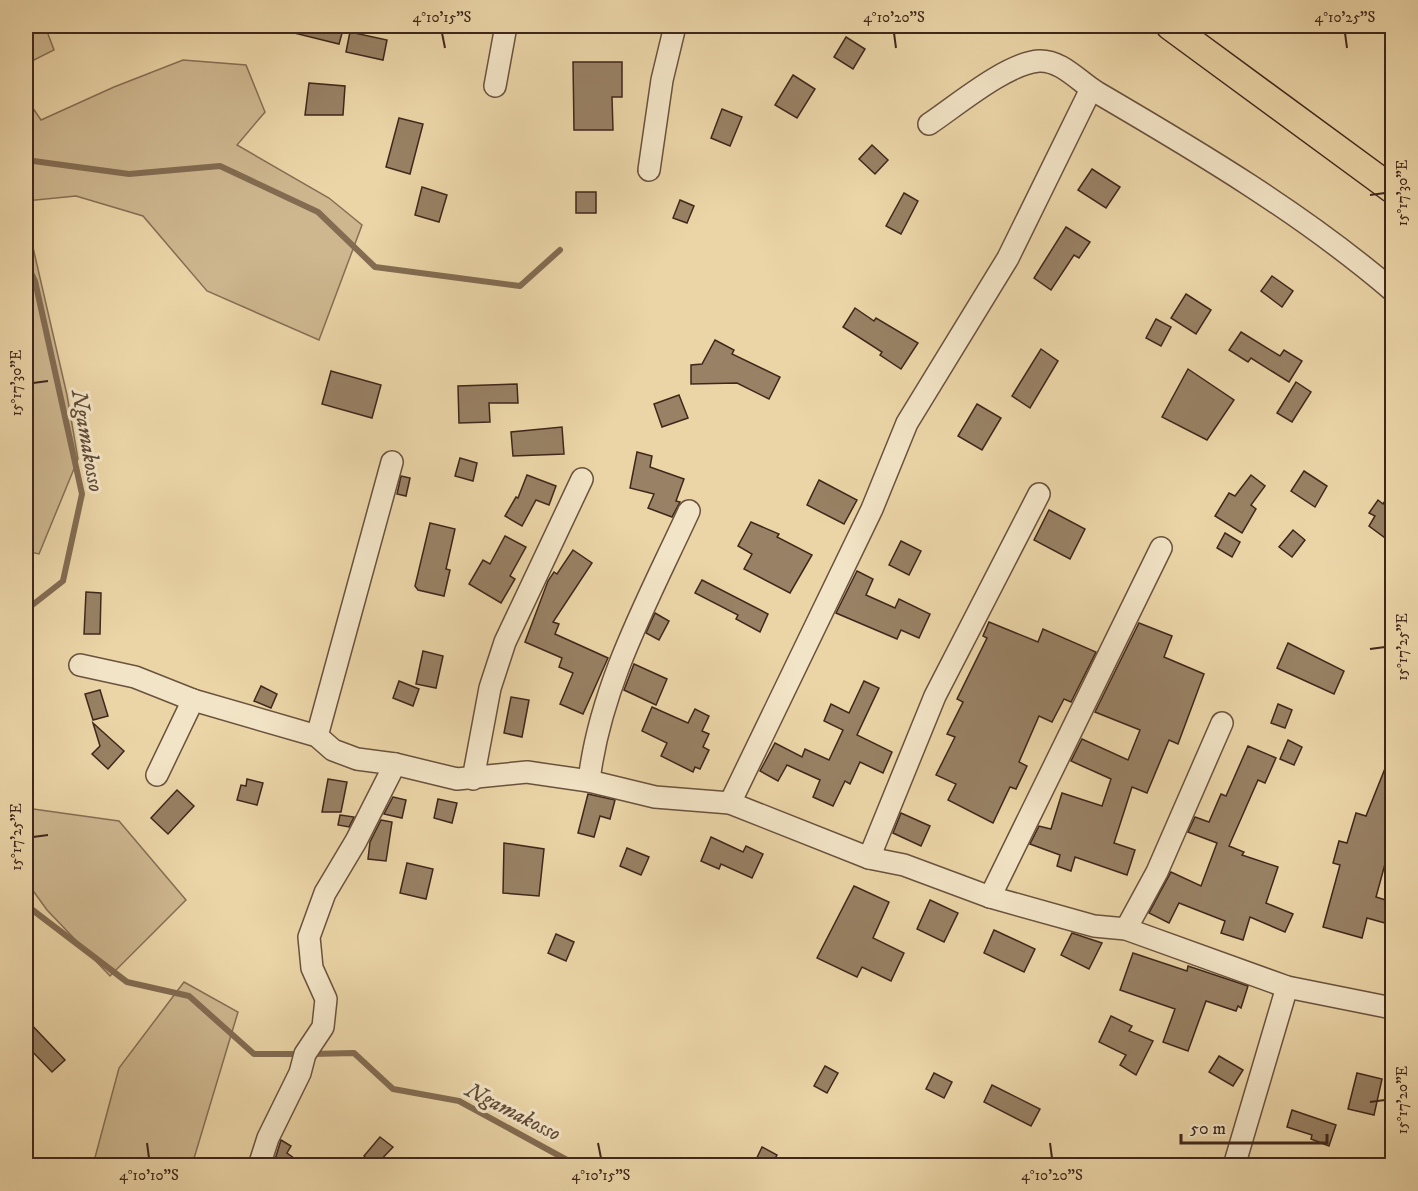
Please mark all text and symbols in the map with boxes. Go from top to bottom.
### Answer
text: 4°10'15"S [413,8,472,27]
text: 4°10'20"S [863,8,925,27]
text: 4°10'25"S [1315,8,1376,27]
text: 15°17'30"E [1393,159,1412,226]
text: 15°17'30"E [7,349,26,416]
water label: Ngamakosso [64,386,109,494]
text: 15°17'25"E [1393,613,1412,681]
text: 15°17'25"E [7,803,26,871]
text: 15°17'20"E [1393,1065,1412,1134]
water label: Ngamakosso [459,1076,565,1147]
scale bar [1181,1107,1326,1145]
text: 50 m [1190,1118,1226,1140]
text: 4°10'10"S [119,1166,179,1185]
text: 4°10'15"S [572,1166,631,1185]
text: 4°10'20"S [1021,1166,1083,1185]

